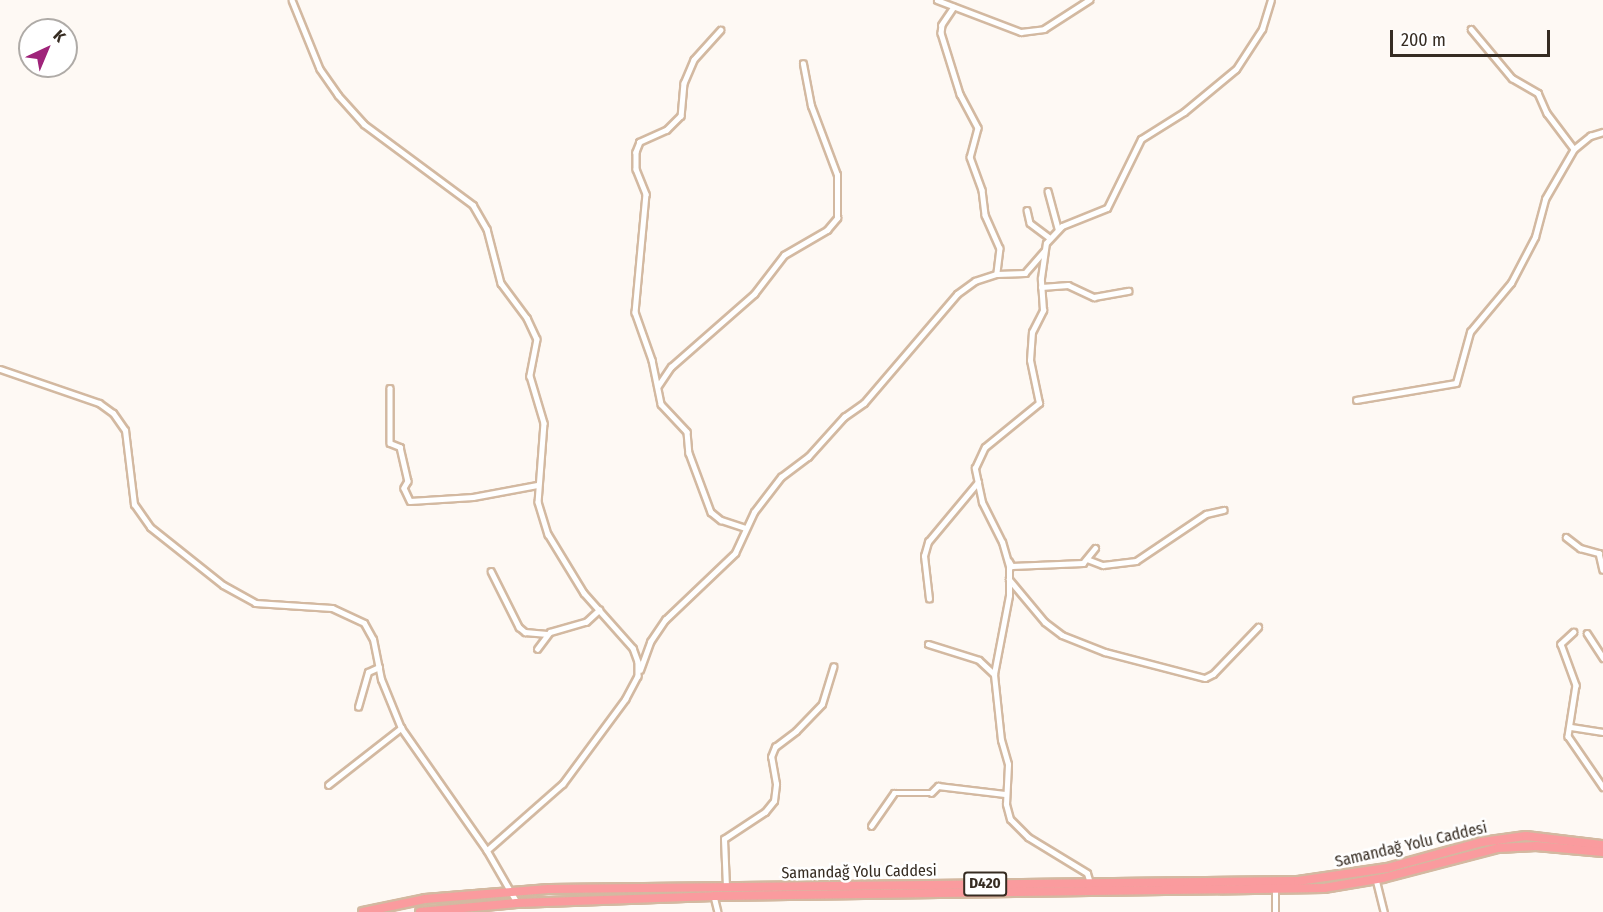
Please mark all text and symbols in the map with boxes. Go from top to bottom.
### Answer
north arrow [18,18,78,78]
scale bar [1393,18,1554,56]
text: K [50,26,69,46]
text: 200 m [1401,29,1446,51]
street label: Samandağ Yolu Caddesi [1333,818,1489,872]
street label: Samandağ Yolu Caddesi [781,861,937,883]
road number: D420 [962,872,1008,896]

